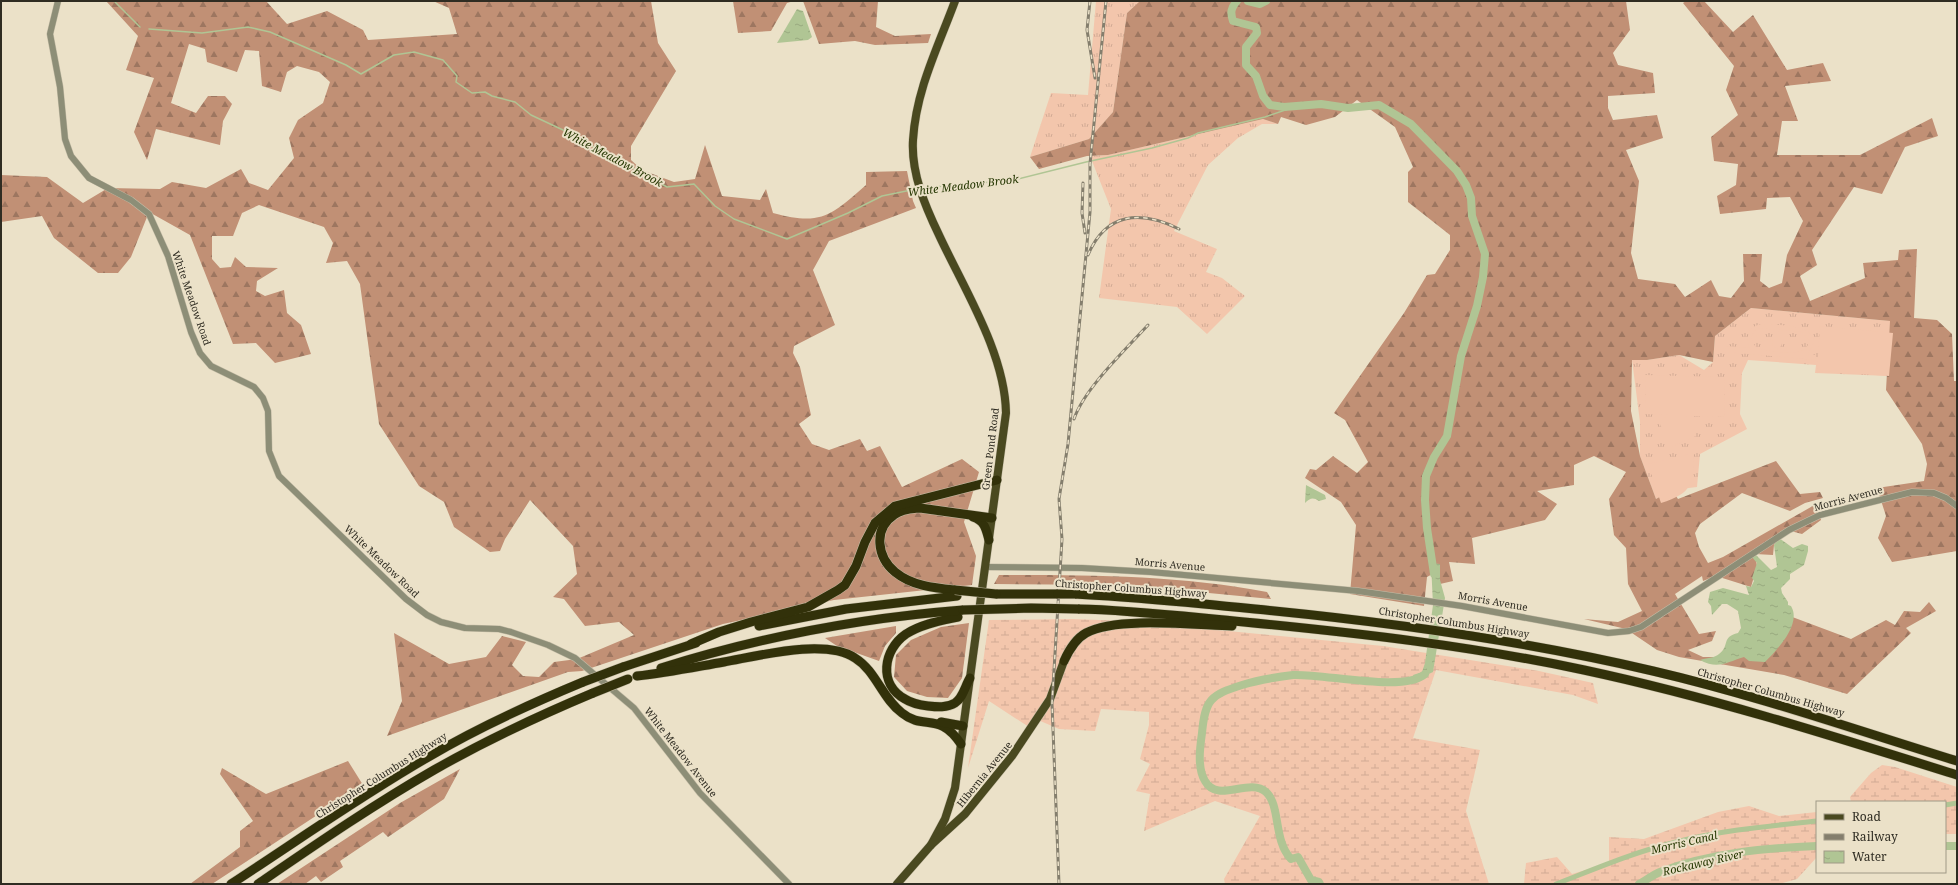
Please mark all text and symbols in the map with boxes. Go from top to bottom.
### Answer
water label: White Meadow Brook [560,124,666,190]
water label: White Meadow Brook [907,171,1020,199]
street label: White Meadow Road [169,249,215,347]
street label: Green Pond Road [978,407,1002,491]
street label: Morris Avenue [1812,482,1884,514]
street label: White Meadow Road [341,522,423,600]
street label: Morris Avenue [1134,554,1206,574]
street label: Christopher Columbus Highway [1055,576,1208,600]
street label: Morris Avenue [1457,588,1529,614]
street label: Christopher Columbus Highway [1378,603,1531,641]
street label: Christopher Columbus Highway [1696,664,1846,720]
street label: White Meadow Avenue [641,704,721,800]
street label: Christopher Columbus Highway [313,729,450,821]
street label: Hibernia Avenue [953,738,1015,810]
legend [1816,801,1946,873]
text: Road [1852,808,1882,825]
water label: Morris Canal [1648,827,1719,857]
text: Railway [1852,828,1898,845]
water label: Rockaway River [1660,845,1746,879]
text: Water [1852,848,1887,865]

